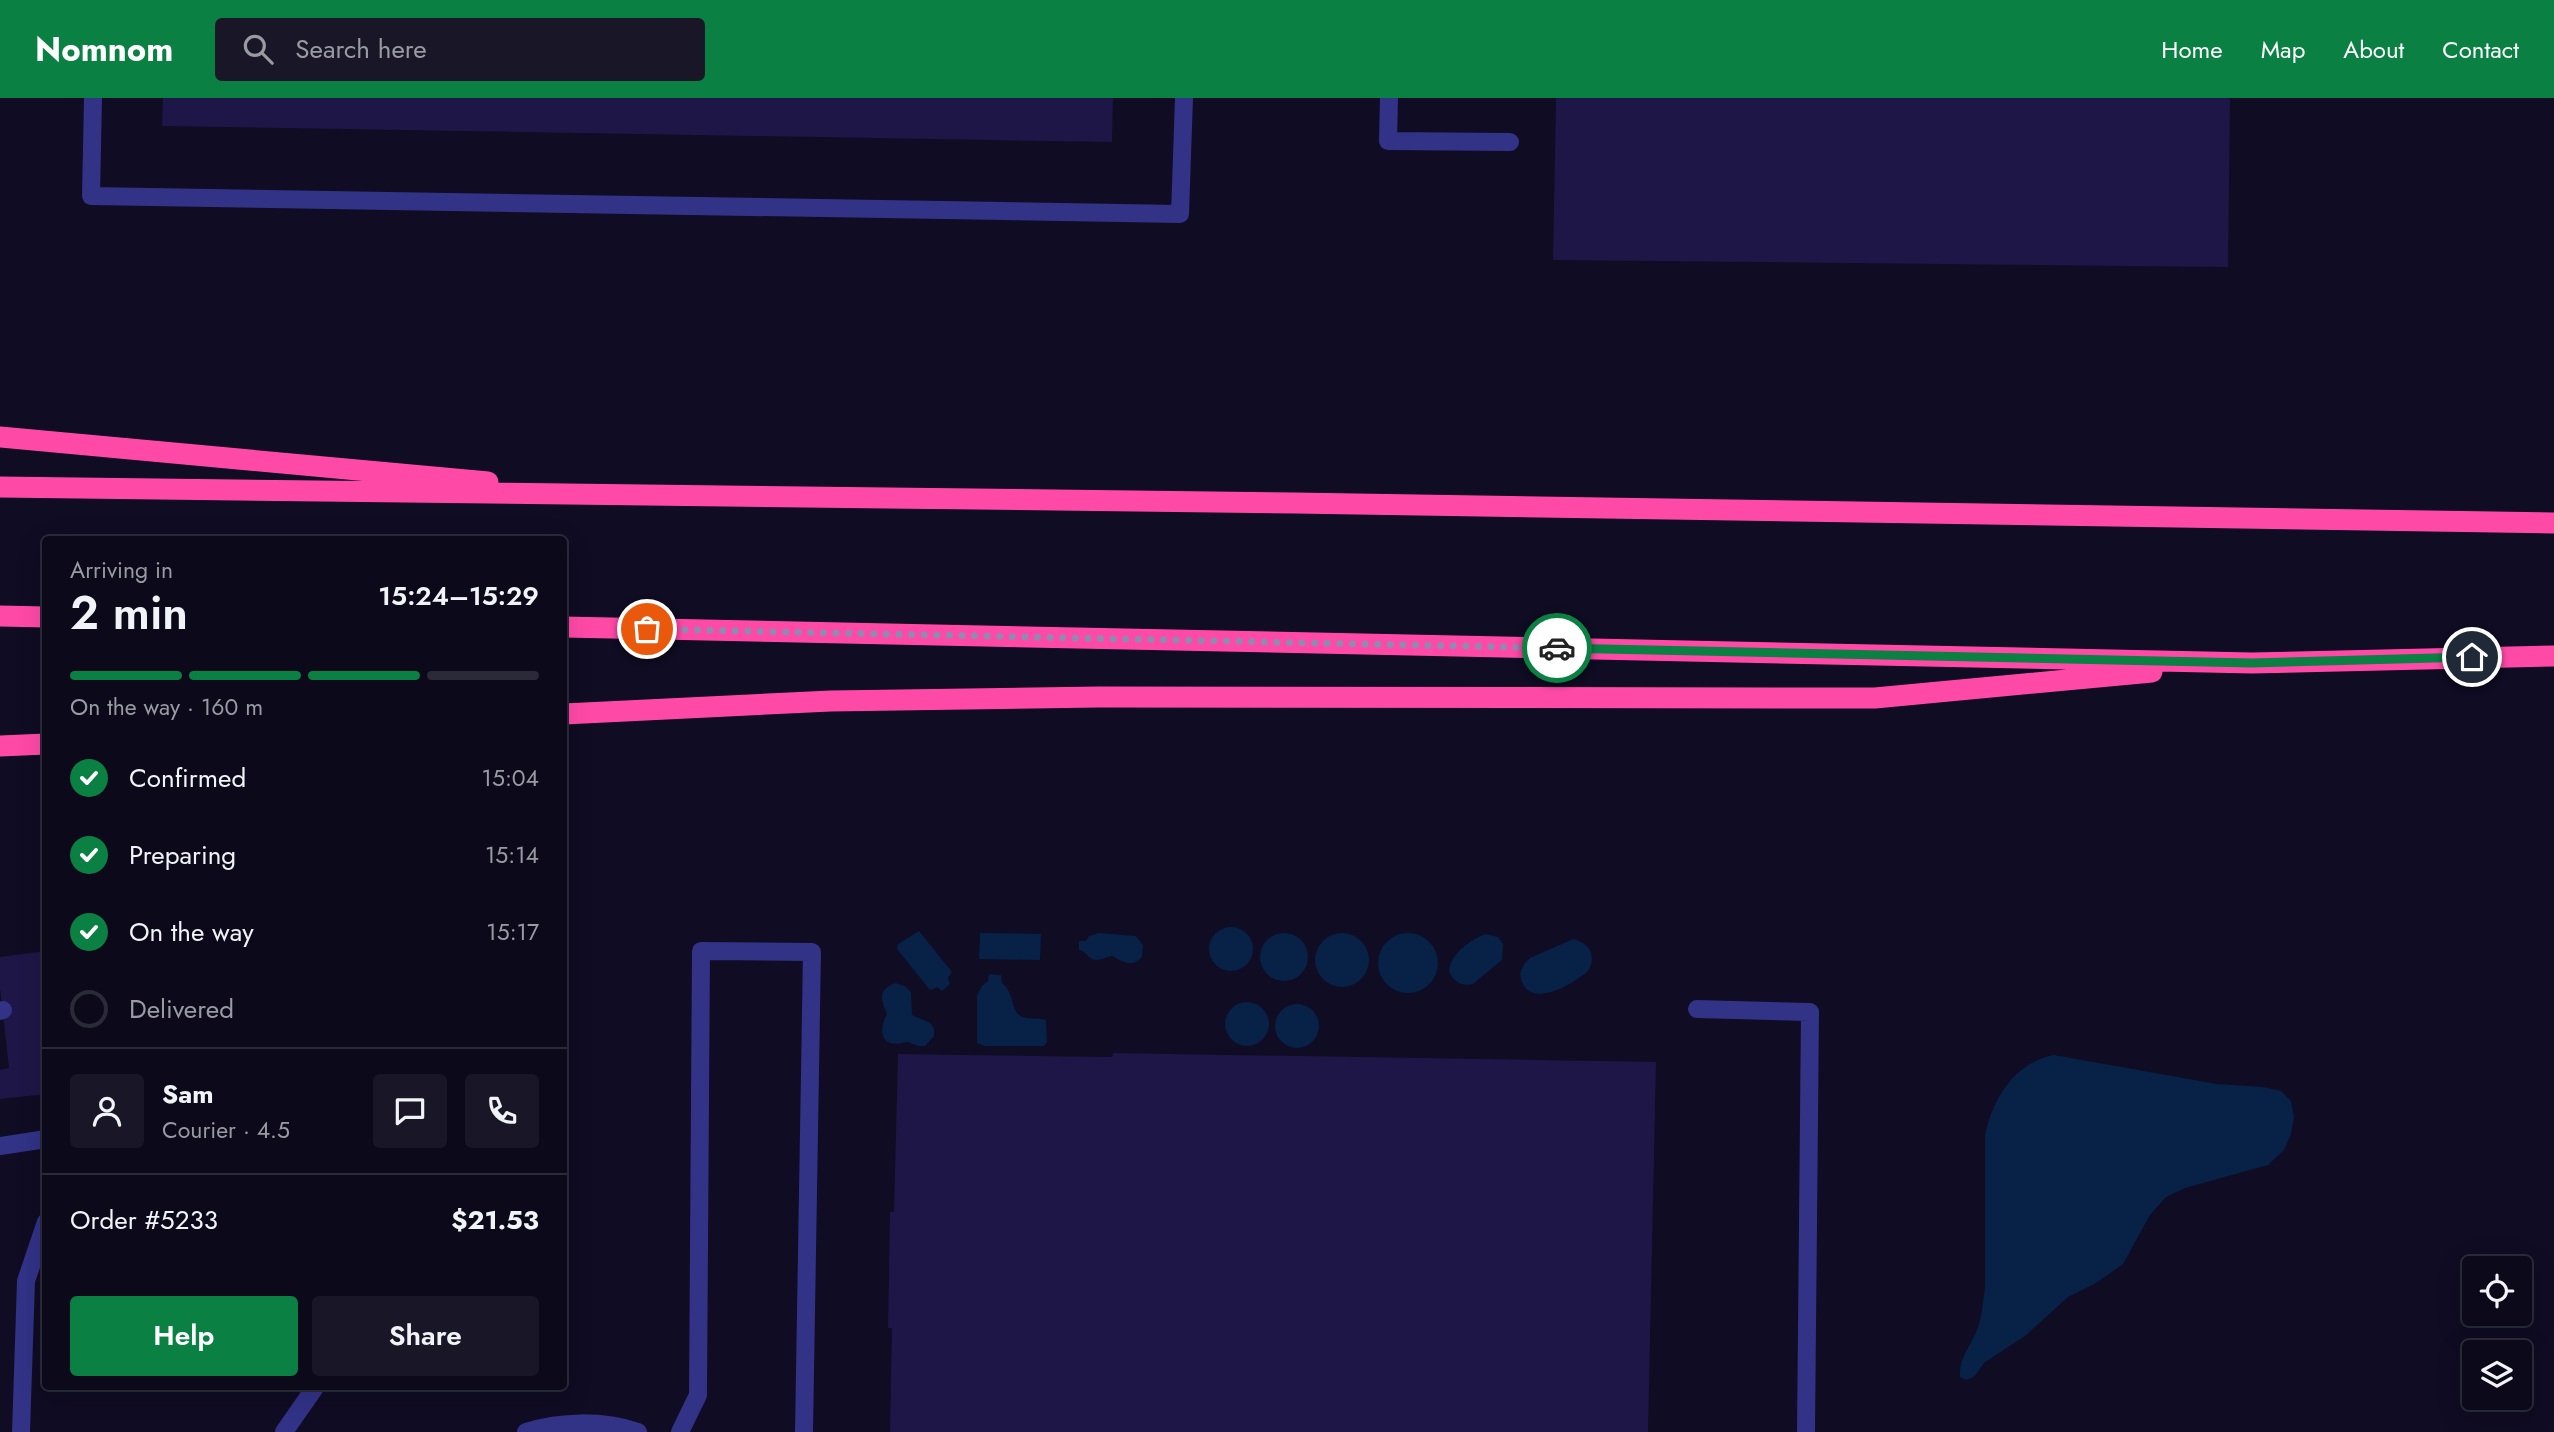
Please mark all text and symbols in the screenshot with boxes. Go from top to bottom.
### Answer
search box [215,18,705,81]
text: Nomnom [35,26,173,73]
icon: search [239,30,277,68]
text: Search here [295,30,427,68]
text: Home [2161,32,2223,67]
text: Map [2261,32,2305,67]
text: About [2343,32,2404,67]
text: Contact [2442,32,2519,67]
text: Arriving in [70,553,173,587]
text: 15:24–15:29 [378,577,539,615]
text: 2 min [70,580,188,646]
pin [617,599,677,659]
icon: bag [628,610,666,648]
courier [1522,613,1592,683]
pin [2442,627,2502,687]
icon: car [1538,629,1576,667]
icon: home [2453,638,2491,676]
text: On the way · 160 m [70,690,263,724]
icon: check [70,759,108,797]
text: Confirmed [129,759,246,797]
text: 15:04 [482,761,539,795]
icon: check [70,836,108,874]
text: Preparing [129,836,236,874]
text: 15:14 [485,838,539,872]
icon: check [70,913,108,951]
text: On the way [129,913,254,951]
text: 15:17 [486,915,539,949]
text: Delivered [129,990,234,1028]
button: person [70,1074,144,1148]
button: chat [373,1074,447,1148]
button: phone [465,1074,539,1148]
text: Sam [162,1075,214,1113]
text: Courier · 4.5 [162,1113,290,1147]
text: Order #5233 [70,1201,218,1239]
text: $21.53 [451,1201,539,1239]
map controls [2462,1256,2532,1410]
button: locate [2462,1256,2532,1326]
button: Help [70,1296,298,1376]
button: Share [312,1296,539,1376]
button: layers [2462,1340,2532,1410]

